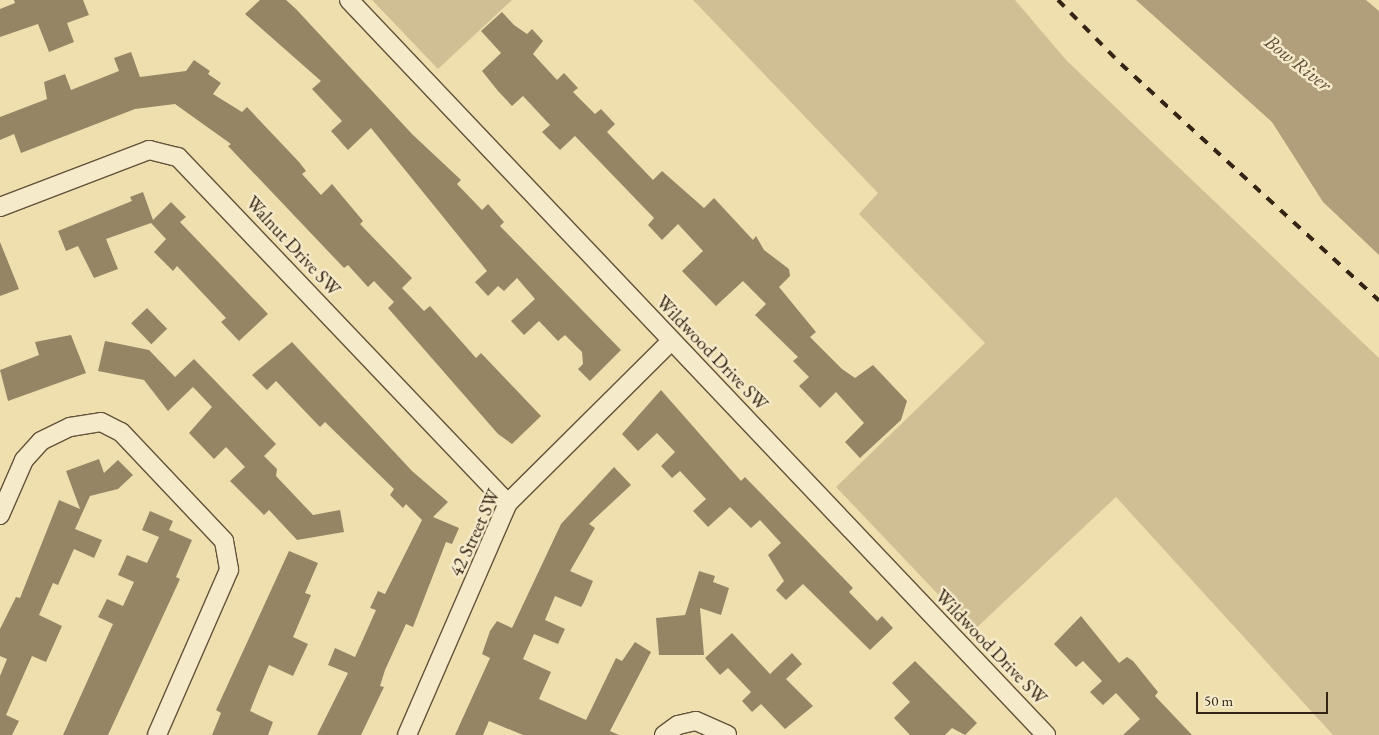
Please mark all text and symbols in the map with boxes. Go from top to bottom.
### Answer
water label: Bow River [1260,30,1336,96]
street label: Walnut Drive SW [241,191,345,301]
street label: Wildwood Drive SW [651,291,773,415]
street label: 42 Street SW [445,486,505,580]
street label: Wildwood Drive SW [930,585,1052,709]
scale bar [1199,682,1332,714]
text: 50 m [1204,691,1233,710]

